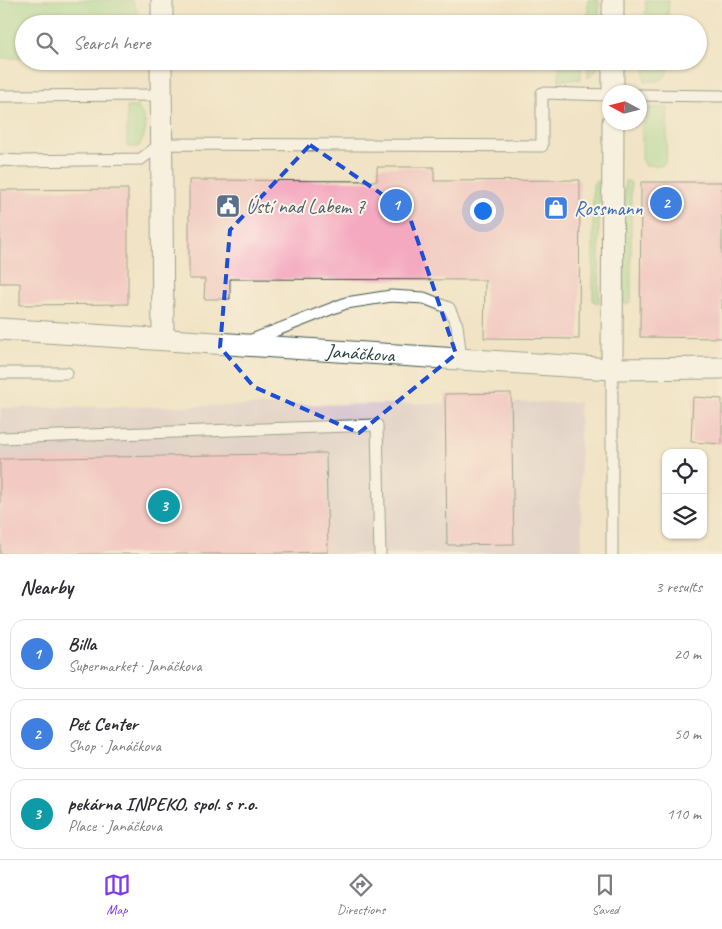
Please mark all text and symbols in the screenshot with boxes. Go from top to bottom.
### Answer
search box [15,15,707,70]
icon: search [33,29,61,57]
text: Search here [73,31,150,55]
north arrow [602,85,647,130]
pin: 2 [650,184,682,222]
pin: 1 [380,186,412,224]
public building icon: Ústí nad Labem 7 [215,193,241,219]
place label: Ústí nad Labem 7 [246,194,366,219]
shop icon: Rossmann [543,195,569,221]
place label: Rossmann [574,196,643,221]
your location [470,198,496,224]
street label: Janáčkova [324,338,397,367]
map controls [662,449,707,539]
button: locate [662,449,707,494]
pin: 3 [148,487,180,525]
button: layers [662,494,707,539]
text: Nearby [20,574,73,600]
text: 3 results [655,577,702,597]
text: Billa [68,632,96,656]
text: 1 [33,644,41,664]
text: 20 m [674,644,701,664]
text: Supermarket · Janáčkova [68,656,202,676]
text: Pet Center [68,712,138,736]
text: 2 [33,724,41,744]
text: 50 m [674,724,701,744]
text: Shop · Janáčkova [68,736,161,756]
text: pekárna INPEKO, spol. s r.o. [68,792,257,816]
text: 3 [33,804,41,824]
text: 110 m [667,804,701,824]
text: Place · Janáčkova [68,816,162,836]
tab: Map [103,871,131,918]
tab: Directions [337,871,385,918]
tab: Saved [591,871,619,918]

